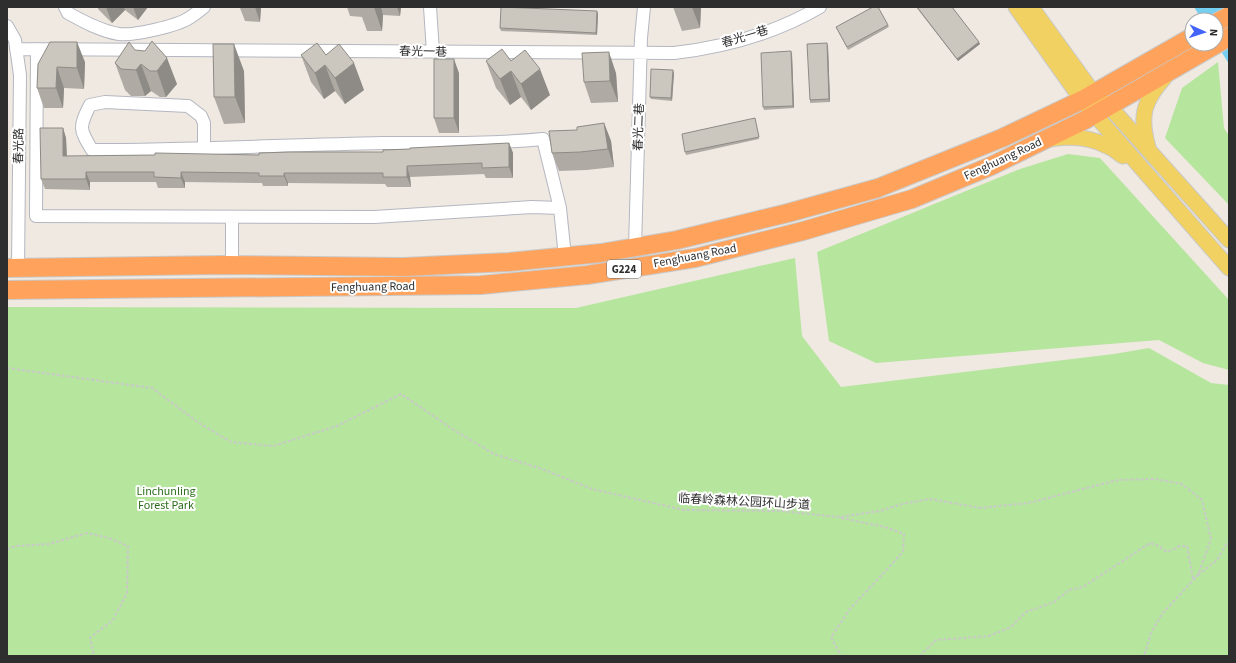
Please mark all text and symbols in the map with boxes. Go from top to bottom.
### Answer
north arrow [1184,12,1224,52]
street label: 春光一巷 [720,22,770,52]
text: N [1206,28,1221,37]
street label: 春光一巷 [399,43,447,61]
street label: 春光二巷 [630,103,648,151]
street label: 春光路 [10,128,28,164]
street label: Fenghuang Road [961,134,1045,184]
street label: Fenghuang Road [652,240,738,272]
road number: G224 [607,260,641,278]
street label: Fenghuang Road [331,278,415,296]
park label: Linchunling Forest Park [136,483,196,514]
street label: 临春岭森林公园环山步道 [678,490,810,514]

